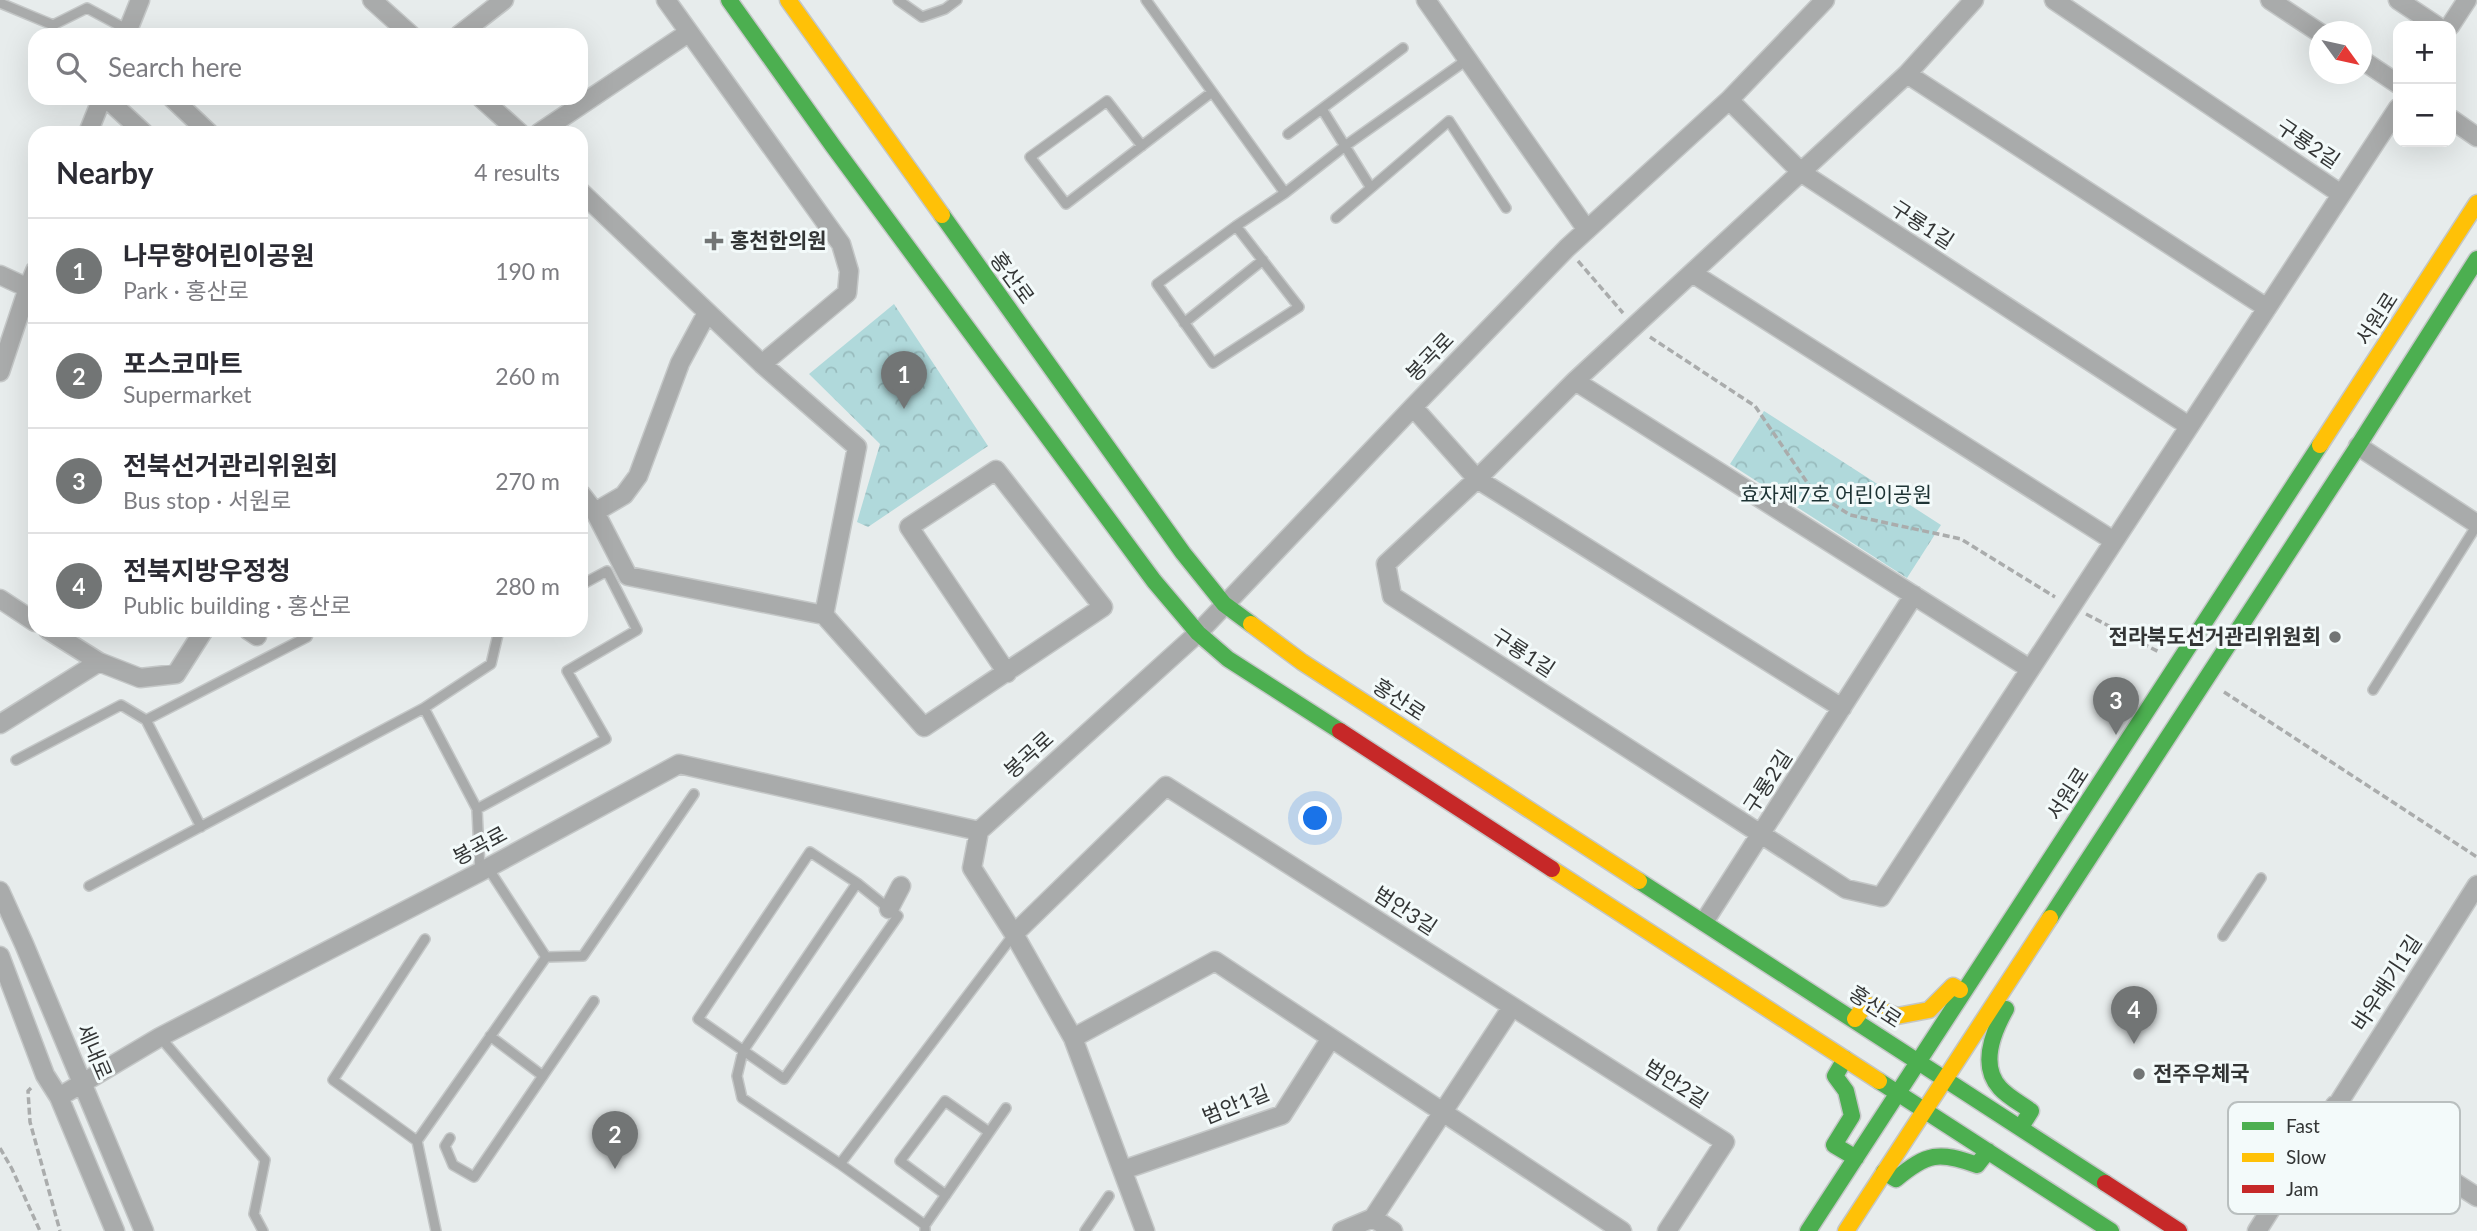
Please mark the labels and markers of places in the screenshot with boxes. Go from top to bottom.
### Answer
place label: 홍천한의원 [730,227,827,252]
marker: 홍천한의원 [704,231,724,251]
pin: 1 [881,351,927,409]
place label: 전라북도선거관리위원회 [2108,623,2321,648]
marker: 전라북도선거관리위원회 [2327,629,2343,645]
pin: 3 [2093,677,2139,735]
pin: 4 [2111,986,2157,1044]
place label: 전주우체국 [2153,1060,2250,1085]
marker: 전주우체국 [2131,1066,2147,1082]
pin: 2 [592,1111,638,1169]

